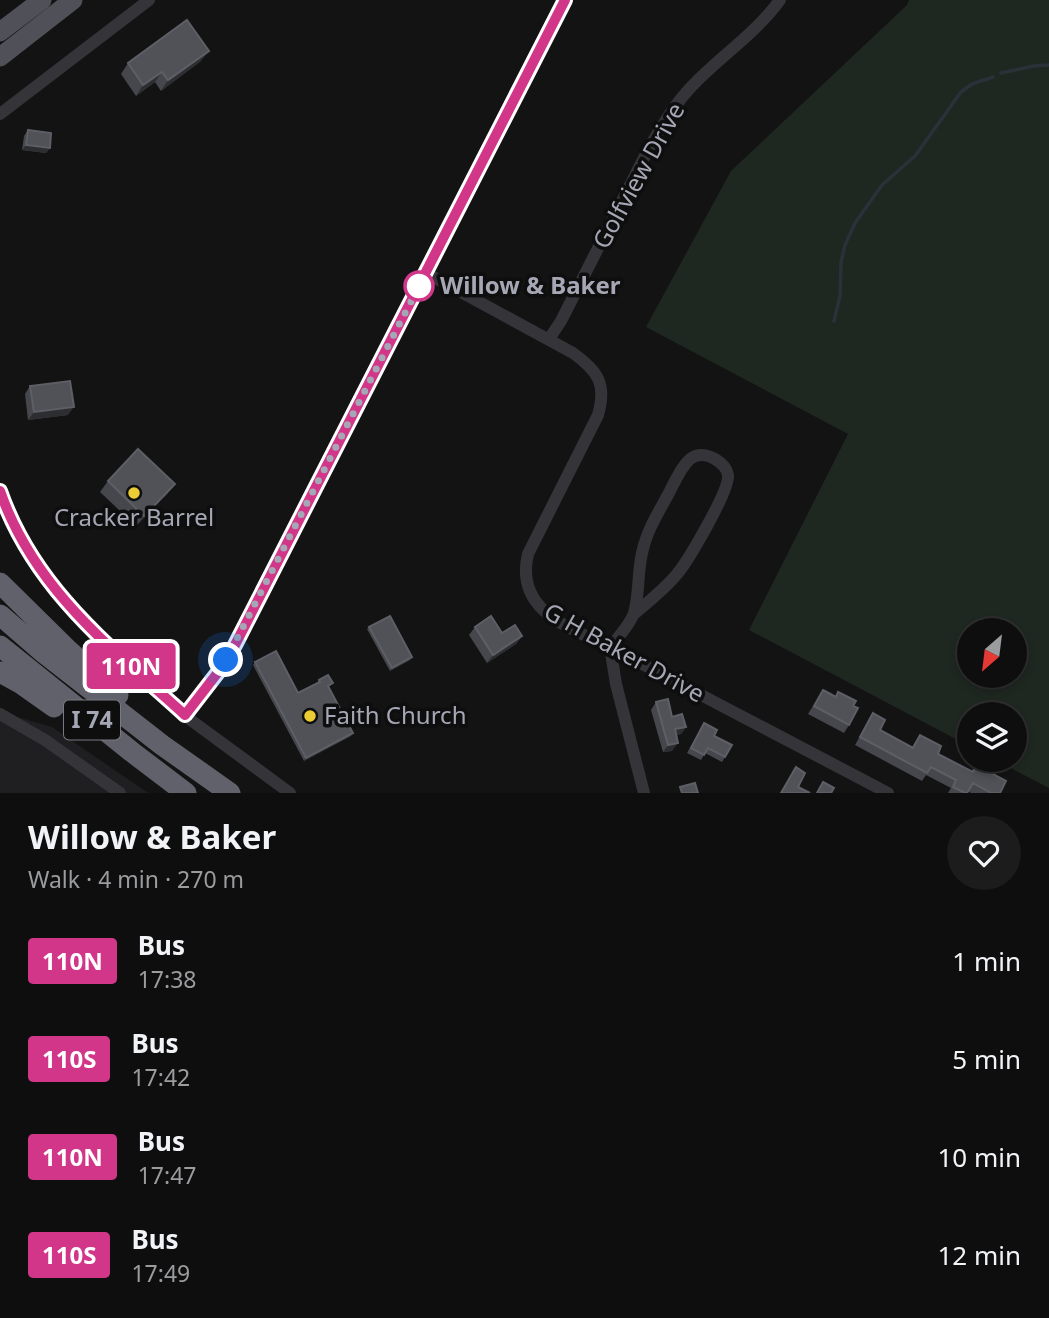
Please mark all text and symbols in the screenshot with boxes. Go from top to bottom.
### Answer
street label: Golfview Drive [584,96,691,254]
place label: Willow & Baker [440,268,621,301]
marker: Willow & Baker [404,271,434,301]
marker: Cracker Barrel [126,485,142,501]
place label: Cracker Barrel [54,500,214,533]
street label: G H Baker Drive [539,594,711,709]
north arrow [957,618,1027,688]
map controls [957,618,1027,772]
your location [208,642,243,677]
line badge: 110N [82,643,180,689]
text: 110N [101,649,161,682]
place label: Faith Church [324,698,466,731]
road number: I 74 [64,700,120,740]
button: layers [957,702,1027,772]
marker: Faith Church [302,708,318,724]
text: Willow & Baker [28,814,276,859]
button: heart [947,816,1021,890]
text: Walk · 4 min · 270 m [28,863,244,895]
text: Bus [138,927,185,963]
text: 1 min [952,943,1021,979]
text: 110N [42,944,103,977]
text: 17:38 [138,963,197,995]
text: Bus [131,1025,179,1061]
text: 5 min [952,1041,1021,1077]
text: 110S [42,1042,96,1075]
text: 17:42 [131,1061,190,1093]
text: Bus [138,1123,185,1159]
text: 10 min [937,1139,1021,1175]
text: 110N [42,1140,103,1173]
text: 17:47 [138,1159,197,1191]
text: Bus [131,1221,179,1257]
text: 12 min [937,1237,1021,1273]
text: 110S [42,1238,96,1271]
text: 17:49 [131,1257,190,1289]

